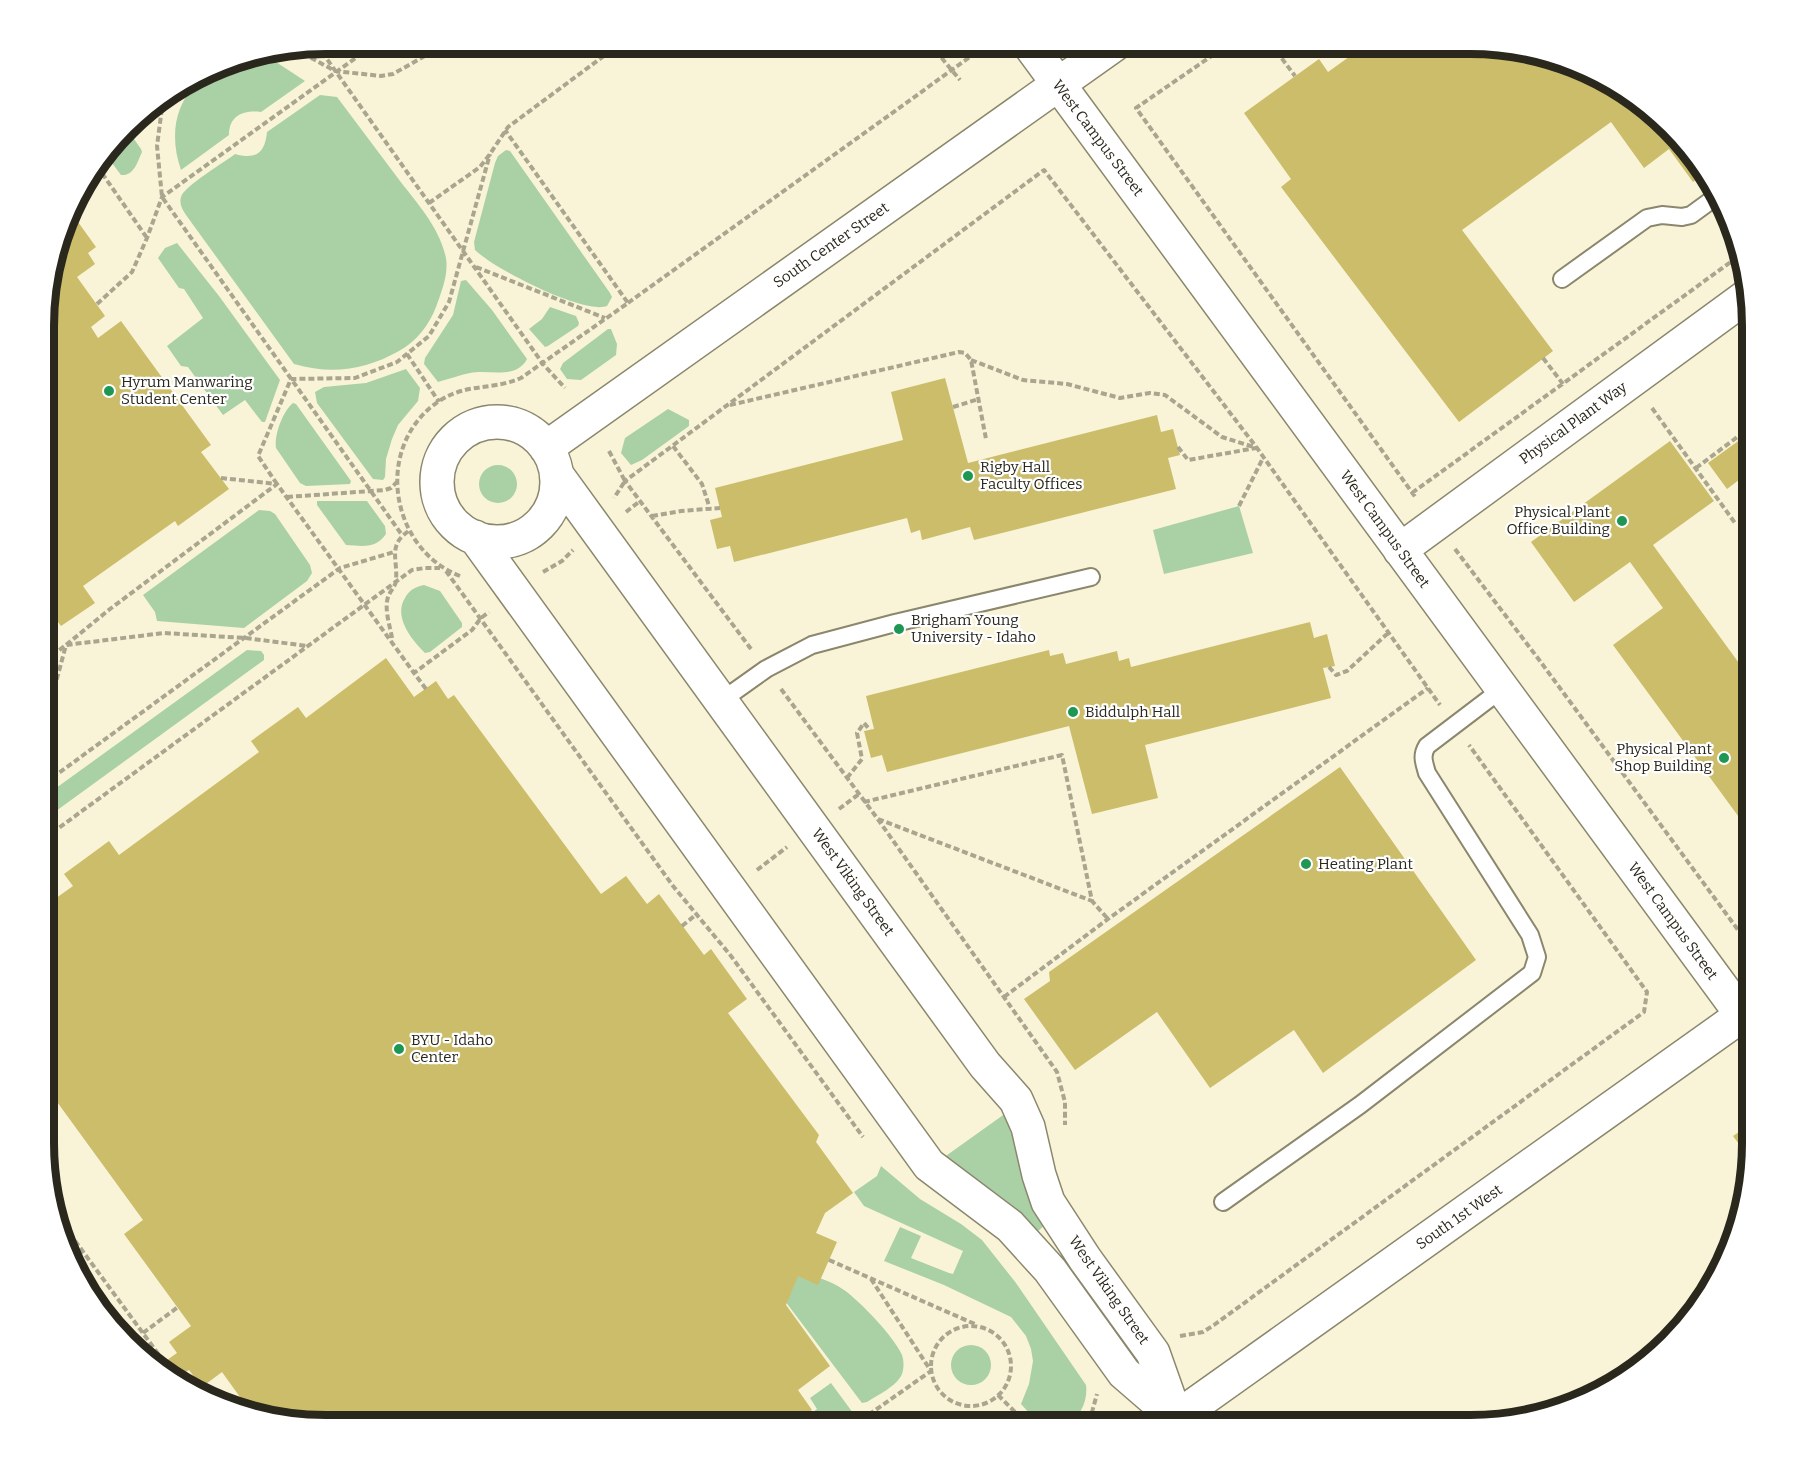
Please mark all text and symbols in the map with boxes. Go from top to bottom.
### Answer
street label: West Campus Street [1048,76,1148,200]
street label: South Center Street [770,198,893,292]
place label: Hyrum Manwaring Student Center [121,373,253,408]
street label: Physical Plant Way [1516,378,1630,468]
marker: Hyrum Manwaring Student Center [102,384,116,398]
place label: Rigby Hall Faculty Offices [980,458,1082,493]
street label: West Campus Street [1336,467,1434,592]
marker: Rigby Hall Faculty Offices [961,469,975,483]
place label: Physical Plant Office Building [1506,503,1611,538]
marker: Physical Plant Office Building [1615,514,1629,528]
place label: Brigham Young University - Idaho [911,611,1036,646]
marker: Brigham Young University - Idaho [892,622,906,636]
place label: Biddulph Hall [1085,703,1180,721]
marker: Biddulph Hall [1066,705,1080,719]
place label: Physical Plant Shop Building [1614,740,1713,775]
marker: Physical Plant Shop Building [1717,751,1731,765]
street label: West Viking Street [808,825,898,940]
place label: Heating Plant [1318,855,1413,873]
marker: Heating Plant [1299,857,1313,871]
street label: West Campus Street [1624,859,1722,984]
place label: BYU - Idaho Center [411,1031,493,1066]
marker: BYU - Idaho Center [392,1042,406,1056]
street label: South 1st West [1412,1180,1506,1253]
street label: West Viking Street [1065,1232,1153,1348]

